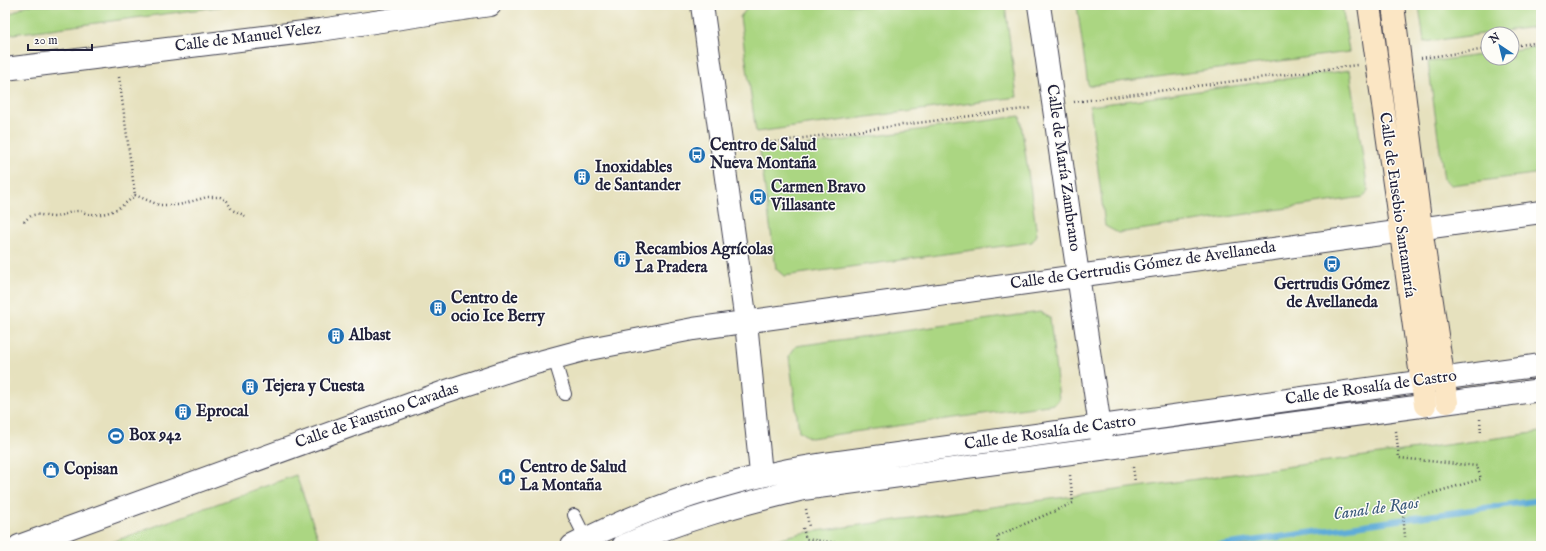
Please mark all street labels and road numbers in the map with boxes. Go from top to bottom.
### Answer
street label: Calle de Manuel Velez [174,19,322,57]
street label: Calle de María Zambrano [1041,83,1085,253]
street label: Calle de Eusebio Santamaría [1374,111,1420,299]
street label: Calle de Gertrudis Gómez de Avellaneda [1009,237,1277,295]
street label: Calle de Rosalía de Castro [1284,366,1458,410]
street label: Calle de Faustino Cavadas [293,378,462,453]
street label: Calle de Rosalía de Castro [963,411,1137,455]

